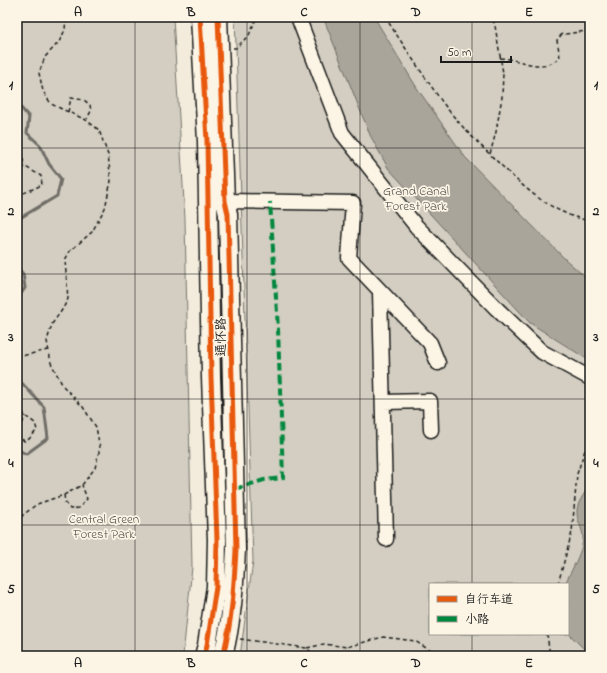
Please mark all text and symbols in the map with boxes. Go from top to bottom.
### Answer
text: A [74,3,82,22]
text: B [186,3,196,22]
text: C [300,3,308,22]
text: D [410,3,421,22]
text: E [525,3,533,22]
scale bar [441,38,511,64]
text: 50 m [447,44,471,62]
text: 1 [9,76,14,95]
text: 1 [594,76,599,95]
park label: Grand Canal Forest Park [383,182,449,216]
text: 2 [7,202,15,221]
text: 2 [592,202,600,221]
street label: 通怀路 [212,317,231,357]
text: 3 [7,328,14,347]
text: 3 [592,328,599,347]
text: 4 [7,454,14,473]
text: 4 [592,454,599,473]
park label: Central Green Forest Park [69,510,139,544]
text: 5 [7,580,15,599]
text: 5 [592,580,600,599]
legend [429,583,569,635]
text: 自行车道 [465,591,513,609]
text: 小路 [465,611,489,629]
text: A [74,654,82,673]
text: B [186,654,196,673]
text: C [300,654,308,673]
text: D [410,654,421,673]
text: E [525,654,533,673]

